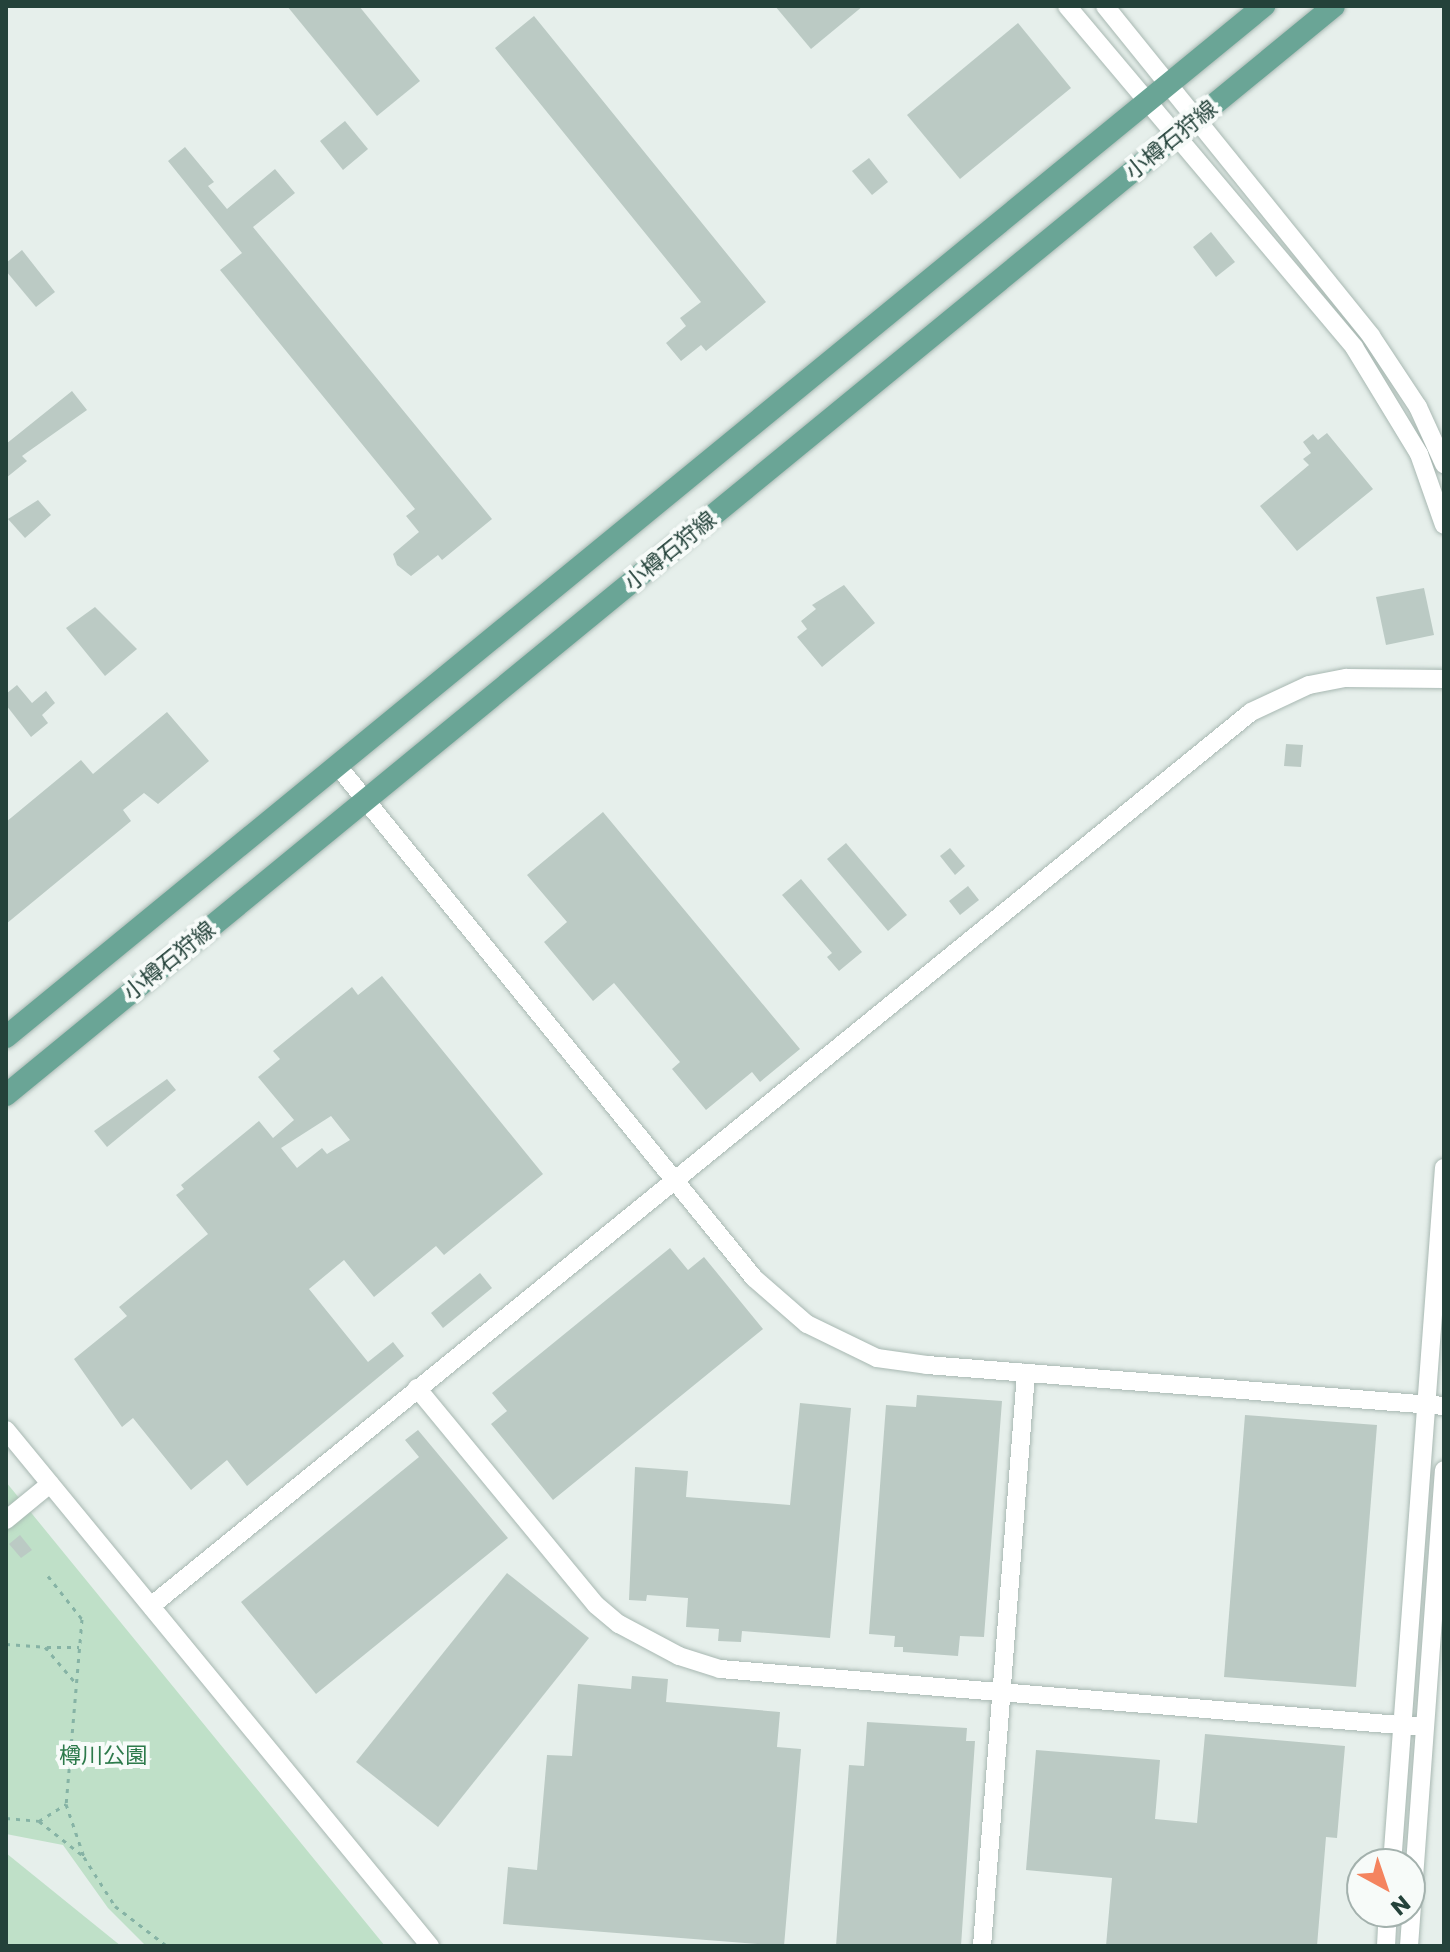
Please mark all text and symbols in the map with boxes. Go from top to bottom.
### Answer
street label: 小樽石狩線 [1120,95,1222,185]
street label: 小樽石狩線 [619,506,721,596]
street label: 小樽石狩線 [118,916,220,1006]
park label: 樽川公園 [59,1743,147,1769]
north arrow [1346,1848,1426,1928]
text: N [1384,1888,1417,1922]

